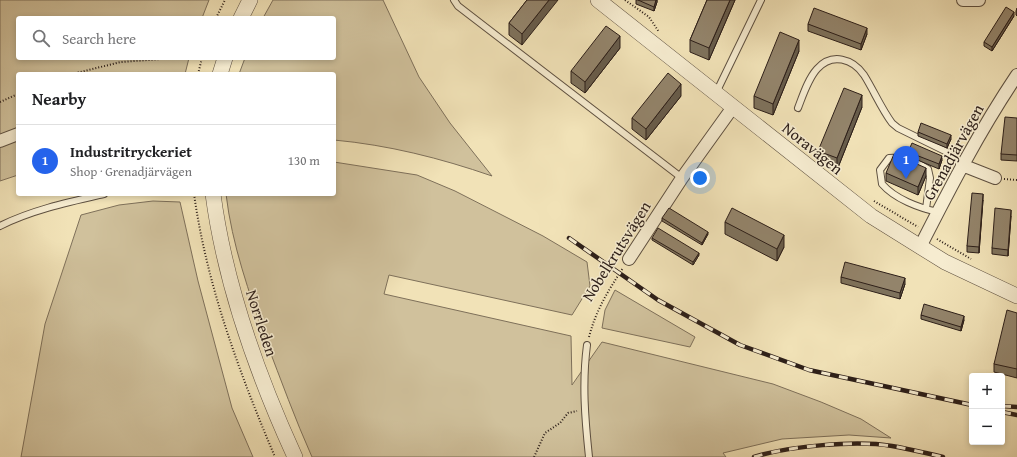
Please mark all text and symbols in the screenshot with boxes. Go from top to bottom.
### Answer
search box [16,16,336,60]
icon: search [30,27,52,49]
text: Search here [62,28,136,49]
text: Nearby [32,86,86,111]
street label: Grenadjärvägen [917,99,989,205]
street label: Noravägen [777,116,849,180]
text: Industritryckeriet [70,141,192,162]
pin: 1 [893,146,919,179]
text: 1 [42,151,48,170]
text: 130 m [288,151,320,170]
text: Shop · Grenadjärvägen [70,162,192,181]
your location [690,168,710,188]
street label: Nobelkrutsvägen [576,196,656,306]
street label: Norrleden [240,287,284,359]
map controls [969,373,1005,445]
button: + [969,373,1005,409]
button: − [969,409,1005,445]

